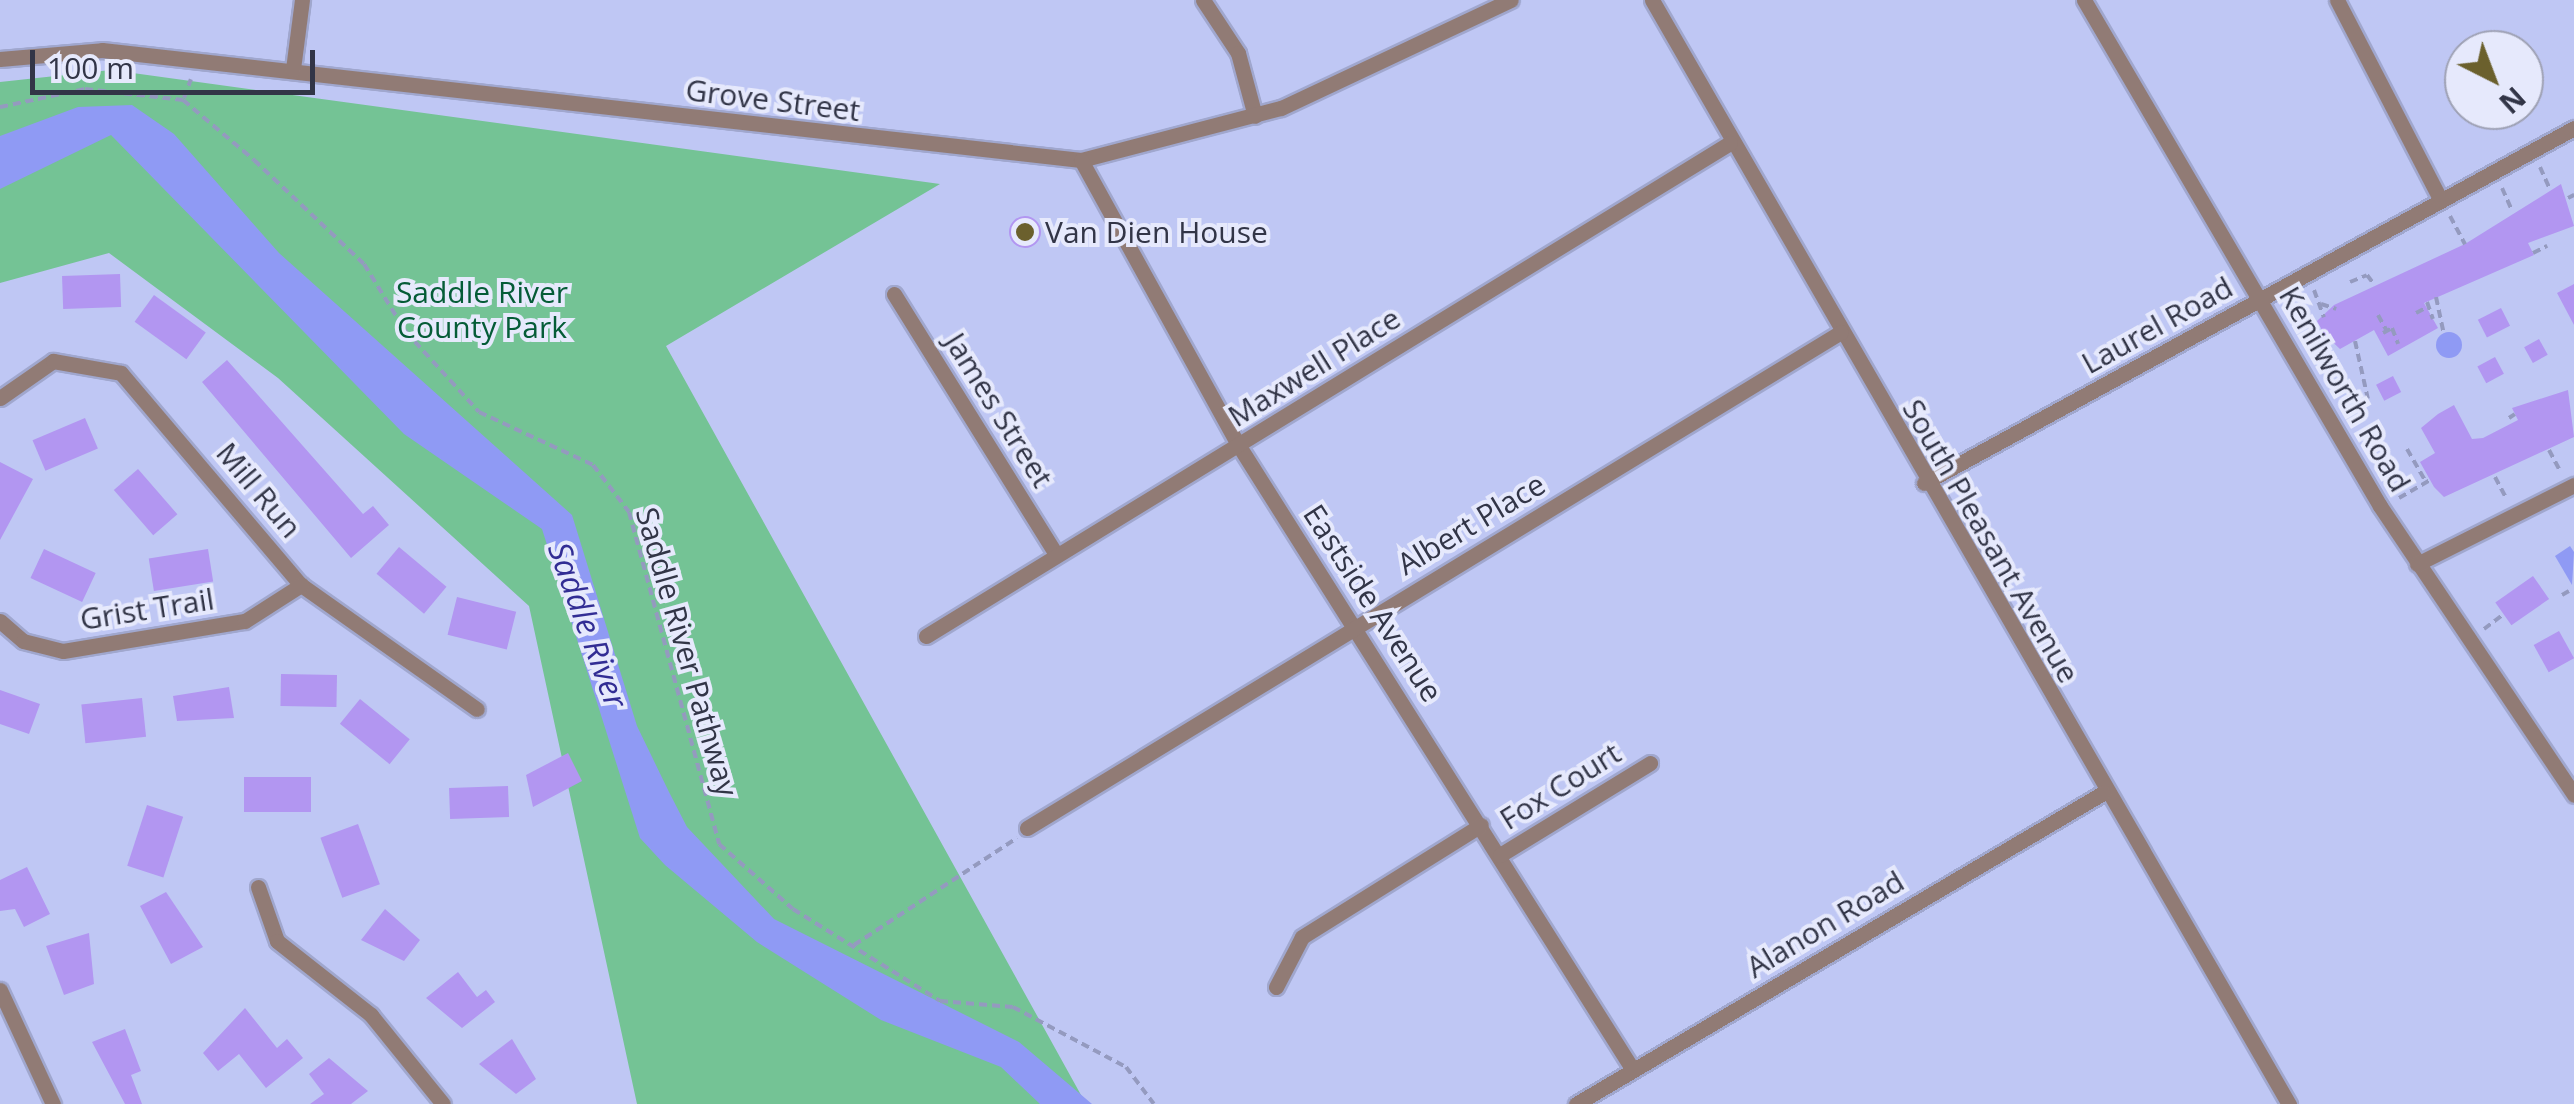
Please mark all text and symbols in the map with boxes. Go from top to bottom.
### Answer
scale bar [35,30,320,92]
north arrow [2444,30,2544,130]
text: 100 m [47,47,134,88]
street label: Grove Street [684,71,862,129]
text: N [2492,79,2534,123]
place label: Van Dien House [1045,214,1268,250]
marker: Van Dien House [1014,221,1036,243]
street label: Laurel Road [2075,269,2239,381]
park label: Saddle River County Park [396,274,568,344]
street label: Kenilworth Road [2272,280,2418,498]
street label: Maxwell Place [1221,300,1407,434]
street label: James Street [937,326,1061,494]
street label: South Pleasant Avenue [1895,393,2087,689]
street label: Mill Run [209,435,309,545]
street label: Albert Place [1391,466,1551,582]
street label: Eastside Avenue [1296,498,1450,708]
street label: Saddle River Pathway [629,503,745,801]
water label: Saddle River [540,537,636,713]
street label: Grist Trail [78,581,216,637]
street label: Fox Court [1493,735,1627,837]
street label: Alanon Road [1740,863,1910,985]

